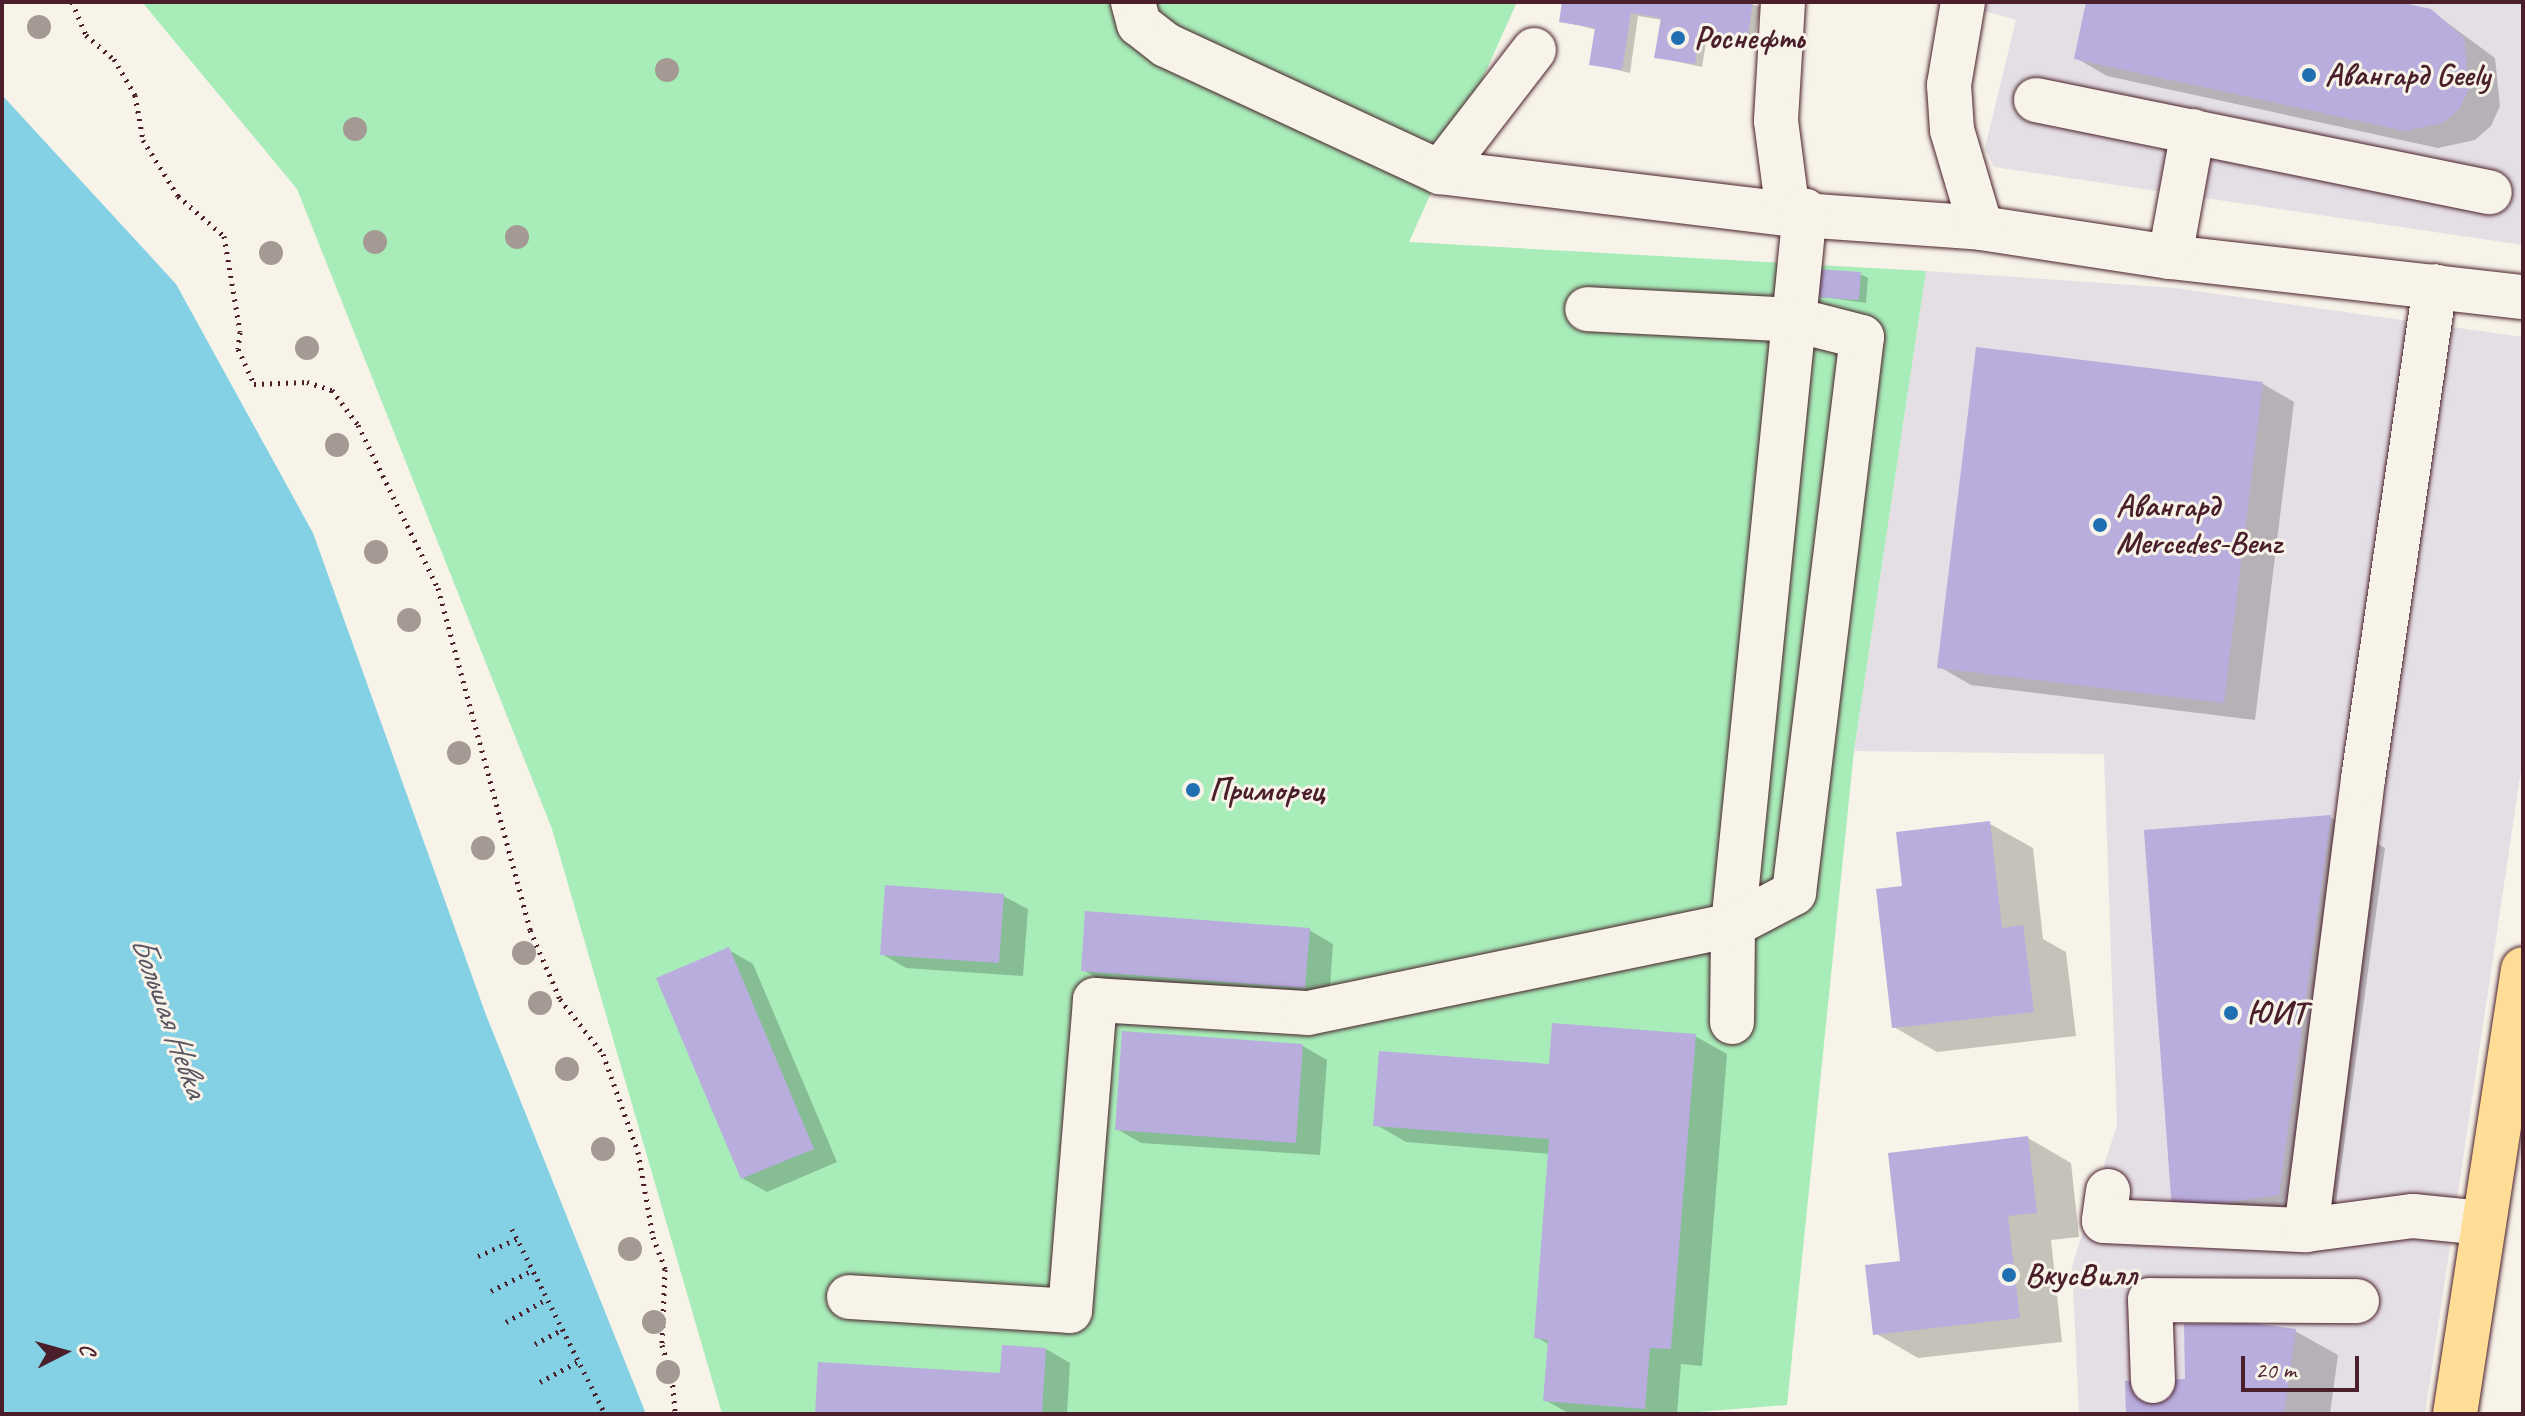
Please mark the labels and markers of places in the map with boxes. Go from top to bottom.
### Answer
place label: Роснефть [1694,19,1804,57]
marker: Роснефть [1669,29,1687,47]
place label: Авангард Geely [2325,56,2490,94]
marker: Авангард Geely [2300,66,2318,84]
place label: Авангард Mercedes-Benz [2116,488,2281,563]
marker: Авангард Mercedes-Benz [2091,516,2109,534]
place label: Приморец [1209,771,1325,809]
marker: Приморец [1184,781,1202,799]
place label: ЮИТ [2247,994,2306,1032]
marker: ЮИТ [2222,1004,2240,1022]
place label: ВкусВилл [2025,1256,2136,1294]
marker: ВкусВилл [2000,1266,2018,1284]

